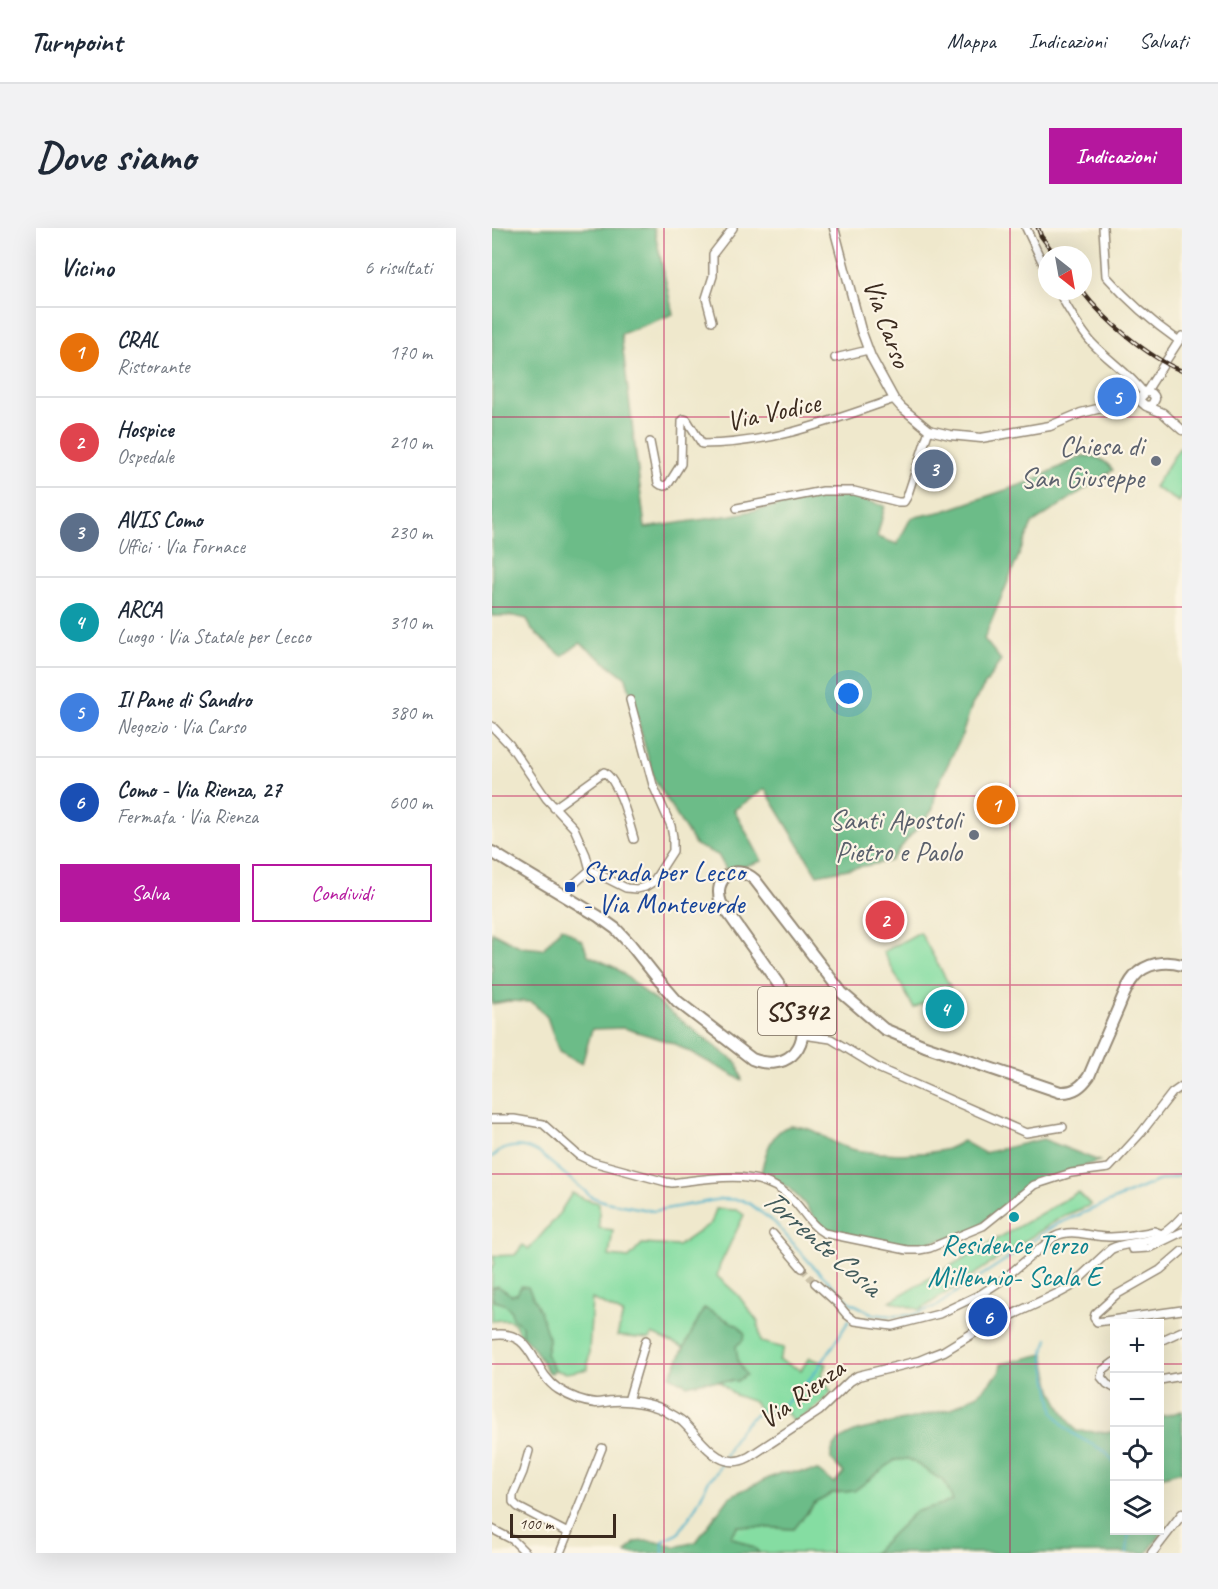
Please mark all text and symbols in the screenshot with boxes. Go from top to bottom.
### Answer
text: Turnpoint [30,24,122,59]
text: Mappa [947,28,996,54]
text: Indicazioni [1029,28,1106,54]
text: Salvati [1139,28,1188,54]
button: Indicazioni [1049,128,1182,184]
text: Dove siamo [36,130,195,183]
north arrow [1038,246,1092,300]
text: Vicino [60,251,114,284]
text: 6 risultati [364,255,432,280]
street label: Via Carso [855,274,920,374]
text: CRAL [117,326,159,354]
text: 1 [75,340,84,365]
text: 170 m [389,340,432,365]
text: Ristorante [117,354,190,379]
pin: 5 [1098,374,1136,420]
street label: Via Vodice [723,384,825,438]
text: Hospice [117,416,174,444]
place label: Chiesa di San Giuseppe [1021,428,1148,495]
text: 2 [75,430,84,455]
text: 210 m [389,430,432,455]
text: Ospedale [117,444,174,469]
pin: 3 [914,446,954,492]
marker: Chiesa di San Giuseppe [1149,454,1163,468]
text: AVIS Como [117,506,202,534]
text: 3 [75,520,84,545]
text: 230 m [389,520,432,545]
text: Uffici · Via Fornace [117,534,245,559]
text: ARCA [117,596,162,624]
text: 4 [75,610,84,635]
text: 310 m [389,610,432,635]
text: Luogo · Via Statale per Lecco [117,624,311,649]
your location [834,679,863,708]
text: Il Pane di Sandro [117,686,251,714]
text: 5 [75,700,84,725]
text: 380 m [389,700,432,725]
text: Negozio · Via Carso [117,714,246,739]
text: Como - Via Rienza, 27 [117,776,281,804]
pin: 1 [976,782,1016,828]
text: 6 [75,790,84,815]
text: 600 m [389,790,432,815]
place label: Santi Apostoli Pietro e Paolo [829,802,966,869]
text: Fermata · Via Rienza [117,804,258,829]
marker: Santi Apostoli Pietro e Paolo [967,828,981,842]
place label: Strada per Lecco - Via Monteverde [582,854,748,921]
button: Salva [60,864,240,922]
button: Condividi [252,864,432,922]
marker: Strada per Lecco - Via Monteverde [563,880,577,894]
pin: 2 [866,898,904,942]
pin: 4 [926,986,964,1032]
road number: SS342 [758,987,836,1035]
water label: Torrente Cosia [754,1180,892,1307]
marker: Residence Terzo Millennio- Scala E [1007,1210,1021,1224]
place label: Residence Terzo Millennio- Scala E [927,1227,1104,1294]
pin: 6 [968,1294,1008,1340]
map controls [1110,1319,1164,1535]
button: + [1110,1319,1164,1373]
street label: Via Rienza [751,1349,853,1436]
button: − [1110,1373,1164,1427]
button: locate [1110,1427,1164,1481]
button: layers [1110,1481,1164,1535]
scale bar [510,1511,616,1538]
text: 100 m [519,1514,553,1534]

